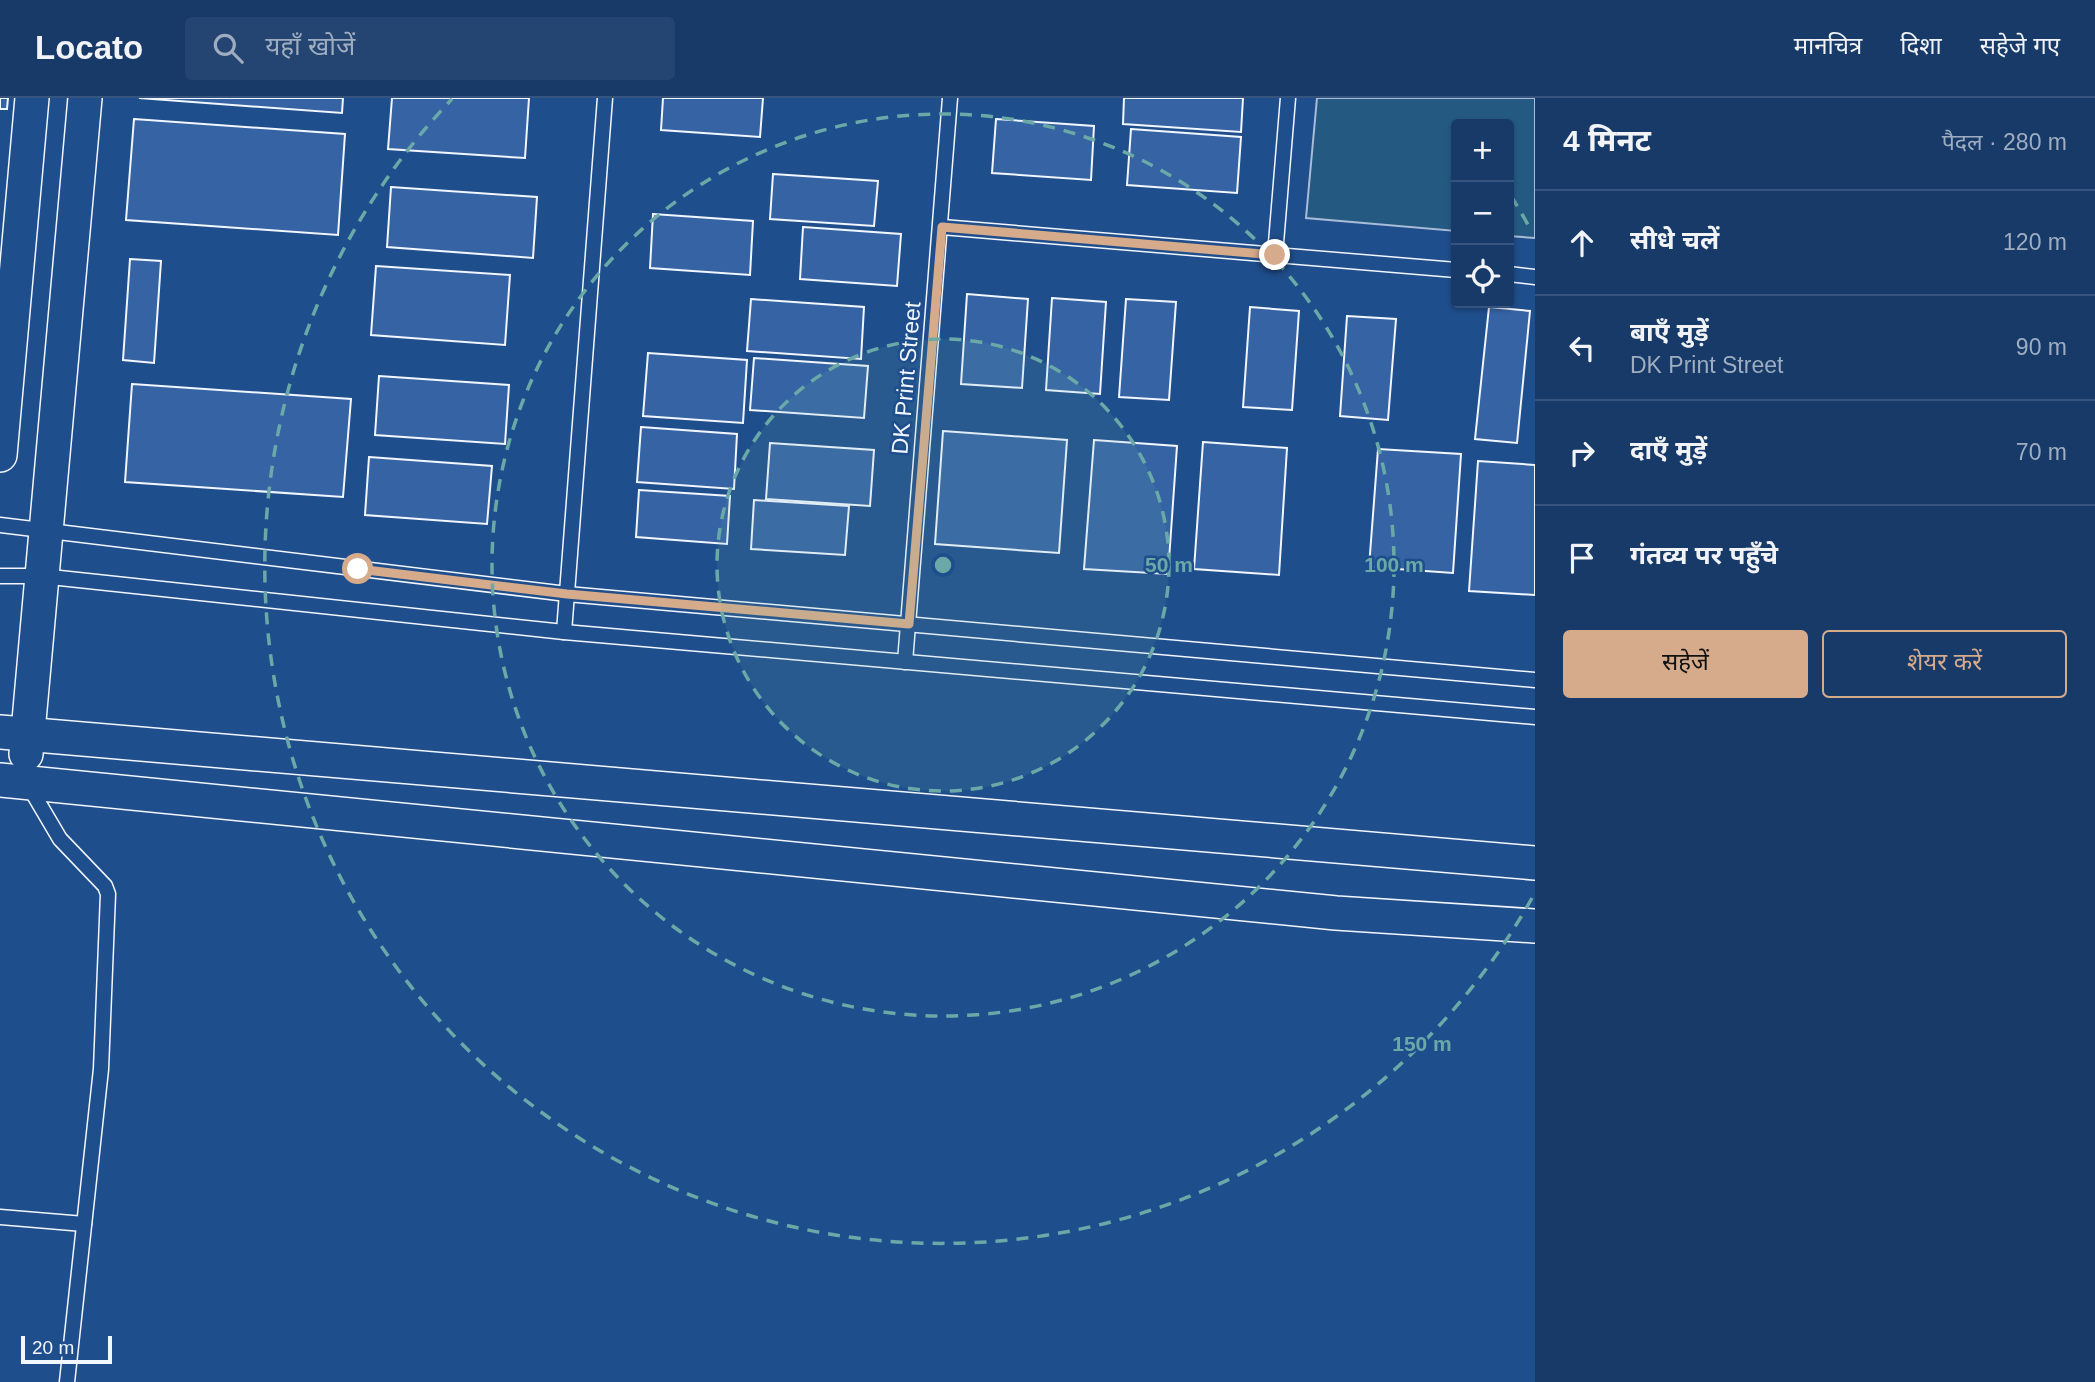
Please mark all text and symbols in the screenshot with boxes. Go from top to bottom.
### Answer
search box [185,17,675,80]
text: Locato [35,29,143,66]
icon: search [209,29,247,67]
text: यहाँ खोजें [265,31,355,61]
text: मानचित्र [1794,32,1862,59]
text: दिशा [1900,32,1942,59]
text: सहेजे गए [1980,32,2060,59]
map controls [1451,119,1514,308]
button: + [1451,119,1514,182]
text: 4 मिनट [1563,124,1651,157]
text: पैदल · 280 m [1942,129,2067,155]
button: − [1451,182,1514,245]
icon: ahead [1563,224,1601,262]
text: सीधे चलें [1630,225,1719,255]
text: 120 m [2003,229,2067,255]
route end [1259,239,1290,270]
button: locate [1451,245,1514,308]
street label: DK Print Street [886,300,926,456]
text: बाएँ मुड़ें [1630,317,1709,347]
icon: left [1563,329,1601,367]
text: 90 m [2016,334,2067,360]
text: DK Print Street [1630,352,1783,378]
icon: right [1563,434,1601,472]
text: दाएँ मुड़ें [1630,435,1707,465]
text: 70 m [2016,439,2067,465]
icon: arrive [1563,539,1601,577]
text: गंतव्य पर पहुँचे [1630,540,1778,570]
route start [342,553,373,584]
centre of rings [931,553,955,577]
text: 50 m [1145,553,1193,576]
text: 100 m [1364,553,1424,576]
button: सहेजें [1563,630,1808,698]
button: शेयर करें [1822,630,2067,698]
text: 150 m [1392,1032,1452,1055]
scale bar [21,1333,112,1365]
text: 20 m [32,1337,74,1358]

